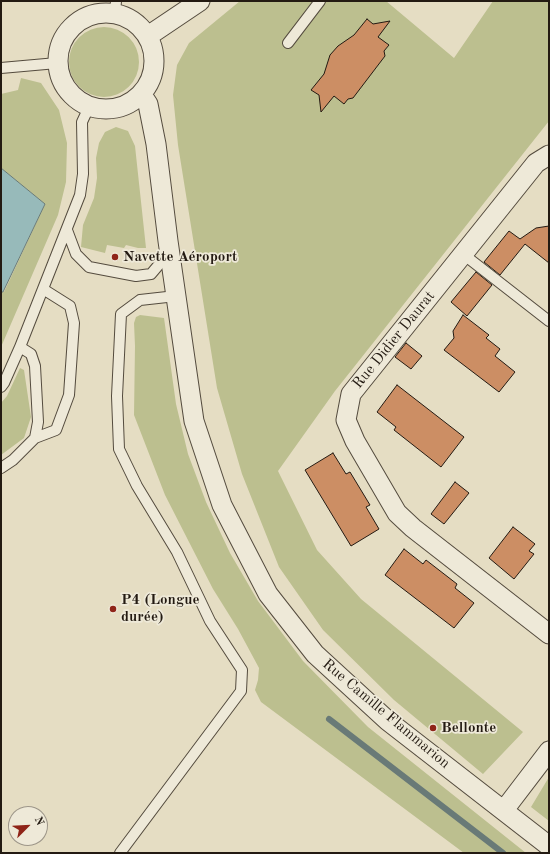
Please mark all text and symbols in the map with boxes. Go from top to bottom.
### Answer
place label: Navette Aéroport [123,248,237,266]
marker: Navette Aéroport [110,252,120,262]
street label: Rue Didier Daurat [349,287,439,393]
place label: P4 (Longue durée) [121,591,200,626]
marker: P4 (Longue durée) [108,604,118,614]
street label: Rue Camille Flammarion [319,655,453,773]
place label: Bellonte [441,719,496,737]
marker: Bellonte [428,723,438,733]
north arrow [8,806,48,846]
text: N [32,815,45,827]

